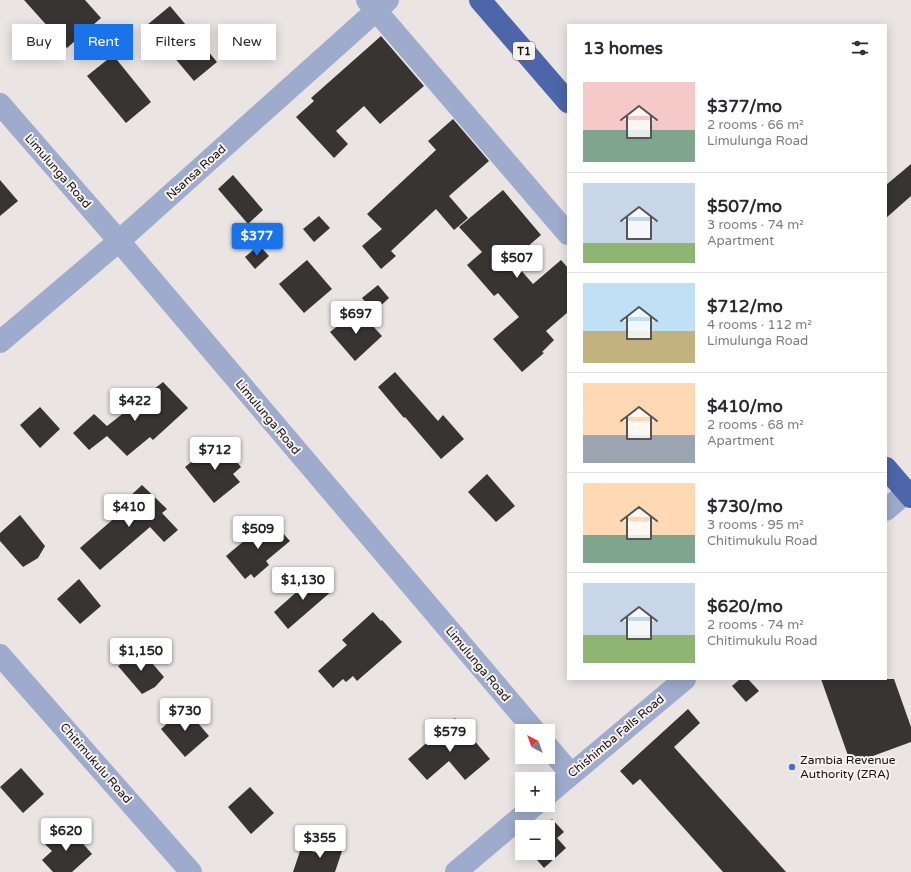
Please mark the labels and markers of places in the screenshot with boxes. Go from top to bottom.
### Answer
pin: $377 [233,223,281,257]
pin: $507 [493,245,541,279]
pin: $697 [332,301,380,335]
pin: $422 [111,388,159,422]
pin: $712 [191,437,239,471]
pin: $410 [105,494,153,528]
pin: $509 [234,516,282,550]
pin: $1,130 [270,567,336,601]
pin: $1,150 [108,638,174,672]
pin: $730 [161,698,209,732]
pin: $579 [426,719,474,753]
place label: Zambia Revenue Authority (ZRA) [800,753,896,781]
marker: Zambia Revenue Authority (ZRA) [787,762,797,772]
pin: $620 [42,818,90,852]
pin: $355 [296,825,344,859]

